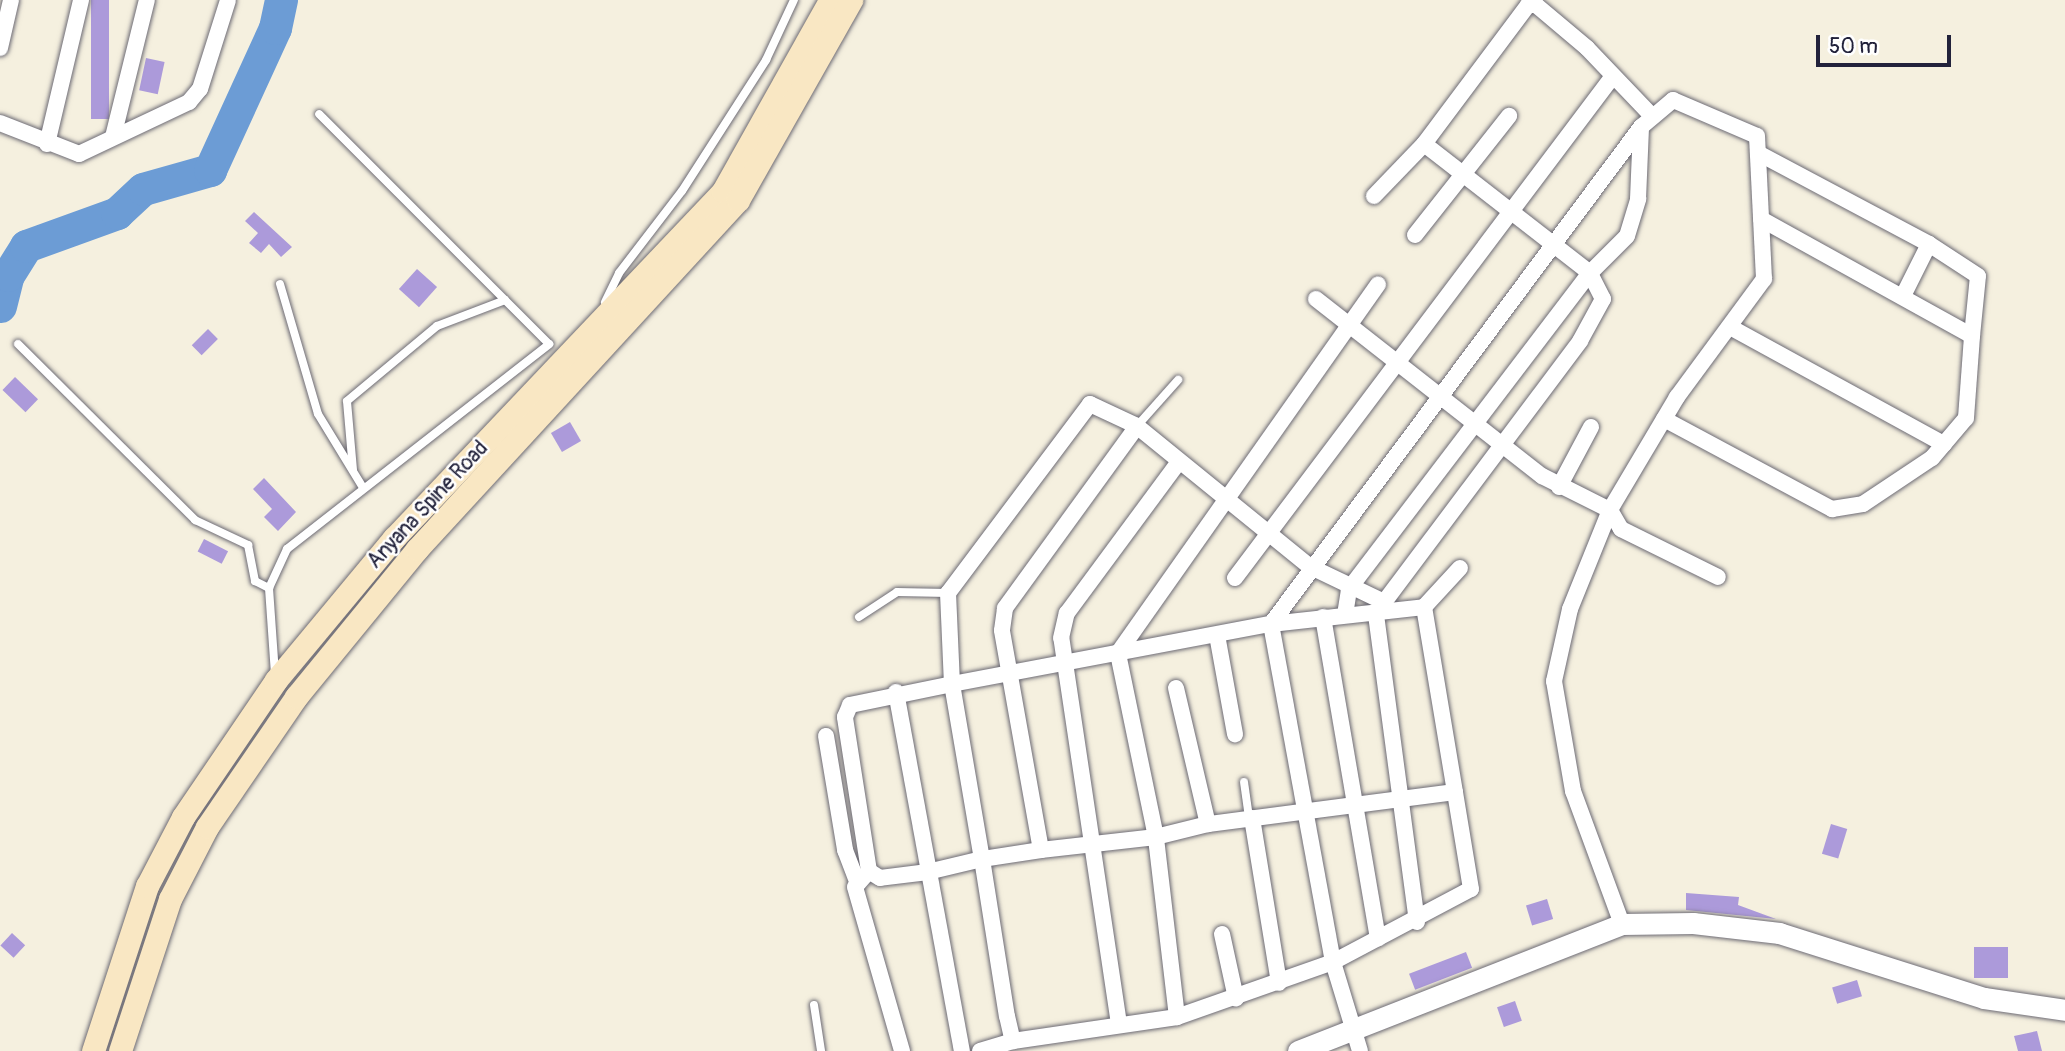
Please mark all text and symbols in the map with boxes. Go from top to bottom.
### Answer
scale bar [1820,21,1955,65]
text: 50 m [1829,33,1878,60]
street label: Anyana Spine Road [362,436,494,574]

